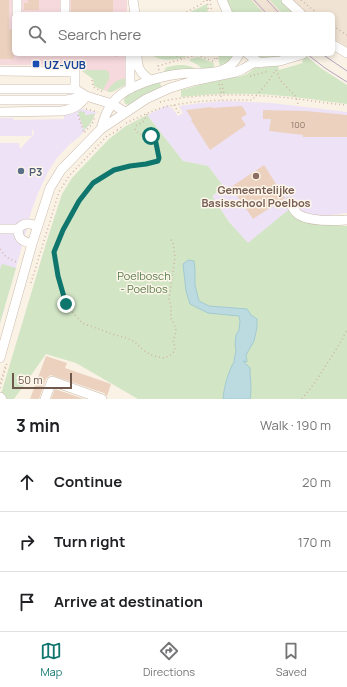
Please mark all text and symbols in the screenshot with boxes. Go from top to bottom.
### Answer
search box [12,12,335,56]
icon: search [26,23,48,45]
text: Search here [58,24,141,45]
place label: UZ-VUB [44,57,86,72]
marker: UZ-VUB [31,59,41,69]
house number: 100 [291,118,305,131]
route start [142,127,160,145]
place label: P3 [29,164,42,179]
marker: P3 [16,166,26,176]
marker: Gemeentelijke Basisschool Poelbos [251,171,261,181]
place label: Gemeentelijke Basisschool Poelbos [201,182,311,210]
park label: Poelbosch - Poelbos [117,268,171,296]
route end [57,295,75,313]
scale bar [12,371,72,390]
text: 50 m [18,372,43,387]
text: 3 min [16,414,60,437]
text: Walk · 190 m [260,416,331,434]
icon: ahead [16,471,38,493]
text: Continue [54,471,122,492]
text: 20 m [302,473,331,491]
icon: right [16,531,38,553]
text: Turn right [54,531,125,552]
text: 170 m [298,533,331,551]
icon: arrive [16,591,38,613]
text: Arrive at destination [54,591,203,612]
tab: Map [40,640,62,679]
tab: Directions [143,640,195,679]
tab: Saved [276,640,307,679]

